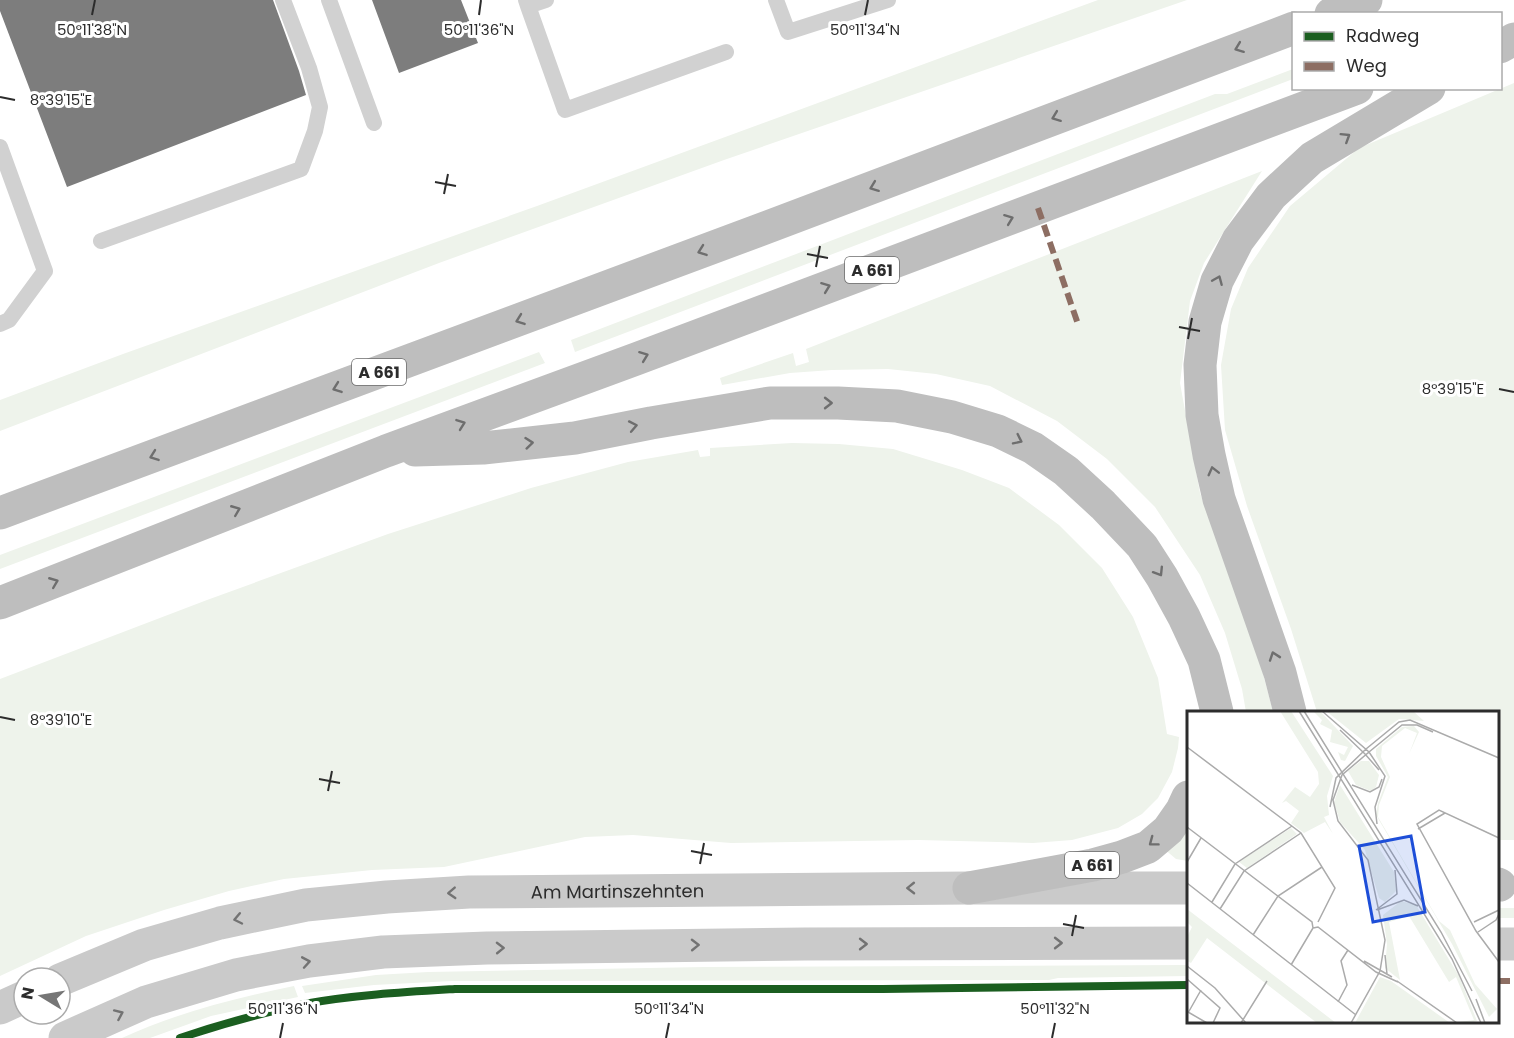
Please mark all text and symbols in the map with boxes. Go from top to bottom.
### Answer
legend [1292,12,1502,90]
text: 50°11'38"N [57,19,127,40]
text: 50°11'36"N [444,19,514,40]
text: 50°11'34"N [830,19,900,40]
text: Radweg [1346,23,1419,48]
one-way arrow [1234,41,1245,54]
text: Weg [1346,53,1387,78]
text: 8°39'15"E [30,89,92,110]
one-way arrow [1052,110,1062,123]
one-way arrow [1340,133,1350,145]
one-way arrow [869,179,880,192]
one-way arrow [1003,213,1014,226]
one-way arrow [698,244,708,257]
road number: A 661 [845,257,899,283]
one-way arrow [1211,275,1223,286]
one-way arrow [821,282,831,295]
one-way arrow [515,312,525,325]
one-way arrow [638,351,649,363]
road number: A 661 [352,359,406,385]
text: 8°39'15"E [1422,378,1484,399]
one-way arrow [332,380,343,393]
one-way arrow [824,397,833,409]
one-way arrow [455,419,466,431]
one-way arrow [627,420,637,433]
one-way arrow [1011,433,1022,445]
one-way arrow [524,437,533,450]
one-way arrow [149,448,160,461]
one-way arrow [1207,466,1220,476]
one-way arrow [230,505,241,517]
one-way arrow [1151,566,1163,576]
one-way arrow [48,577,59,589]
one-way arrow [1269,651,1282,662]
text: 8°39'10"E [30,709,92,730]
inset map [1187,711,1499,1023]
one-way arrow [1148,835,1159,846]
road number: A 661 [1065,852,1119,878]
street label: Am Martinszehnten [531,878,704,904]
one-way arrow [906,882,915,895]
one-way arrow [447,886,456,899]
one-way arrow [233,912,243,925]
one-way arrow [1054,937,1063,949]
one-way arrow [859,938,868,950]
one-way arrow [691,939,700,951]
one-way arrow [496,942,505,954]
one-way arrow [301,956,311,969]
north arrow [12,966,72,1026]
text: N [15,985,40,1001]
text: 50°11'36"N [248,998,318,1019]
text: 50°11'34"N [634,998,704,1019]
text: 50°11'32"N [1020,998,1090,1019]
one-way arrow [112,1009,123,1021]

